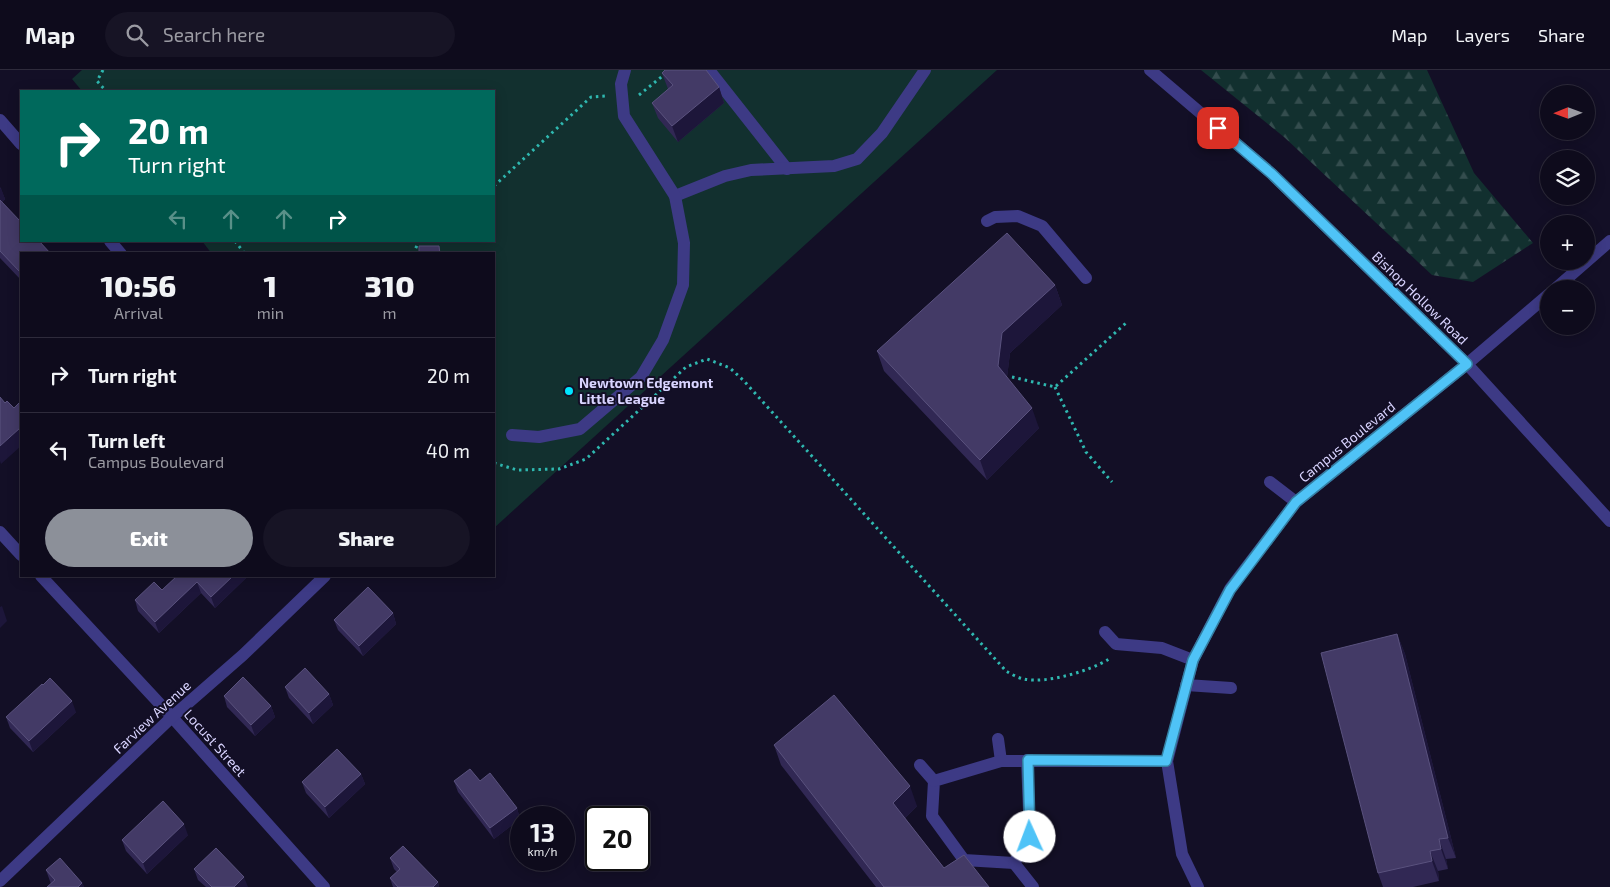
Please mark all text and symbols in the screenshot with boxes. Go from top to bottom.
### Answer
search box [105,12,455,57]
text: Map [25,20,75,49]
icon: search [123,21,151,49]
text: Search here [163,23,265,46]
text: Map [1391,24,1427,46]
text: Layers [1455,24,1510,46]
text: Share [1538,24,1585,46]
north arrow [1540,85,1595,140]
map controls [1540,85,1595,335]
pin [1197,107,1239,149]
text: 20 m [128,109,209,151]
icon: right [45,110,110,175]
icon: arrive [1204,114,1232,142]
button: layers [1540,150,1595,205]
text: Turn right [128,151,226,177]
icon: left [164,205,192,233]
icon: ahead [217,205,245,233]
icon: ahead [270,205,298,233]
icon: right [323,205,351,233]
button: + [1540,215,1595,270]
street label: Bishop Hollow Road [1369,248,1472,348]
text: 10:56 [100,267,176,303]
text: 1 [264,267,277,303]
text: 310 [364,267,415,303]
button: − [1540,280,1595,335]
text: Arrival [114,303,163,322]
text: min [257,303,284,322]
text: m [382,303,396,322]
icon: right [45,361,73,389]
text: Turn right [88,364,176,387]
text: 20 m [427,364,470,387]
place label: Newtown Edgemont Little League [579,374,714,407]
marker: Newtown Edgemont Little League [563,385,575,397]
street label: Campus Boulevard [1295,398,1398,486]
text: Turn left [88,429,165,452]
icon: left [45,436,73,464]
text: 40 m [426,439,470,462]
text: Campus Boulevard [88,452,224,471]
button: Exit [45,509,253,567]
button: Share [263,509,470,567]
street label: Farview Avenue [109,676,194,757]
street label: Locust Street [181,706,250,780]
speed limit sign: 20 [585,806,650,871]
position arrow [1003,810,1055,862]
text: 13 [530,817,555,847]
text: km/h [528,844,557,858]

